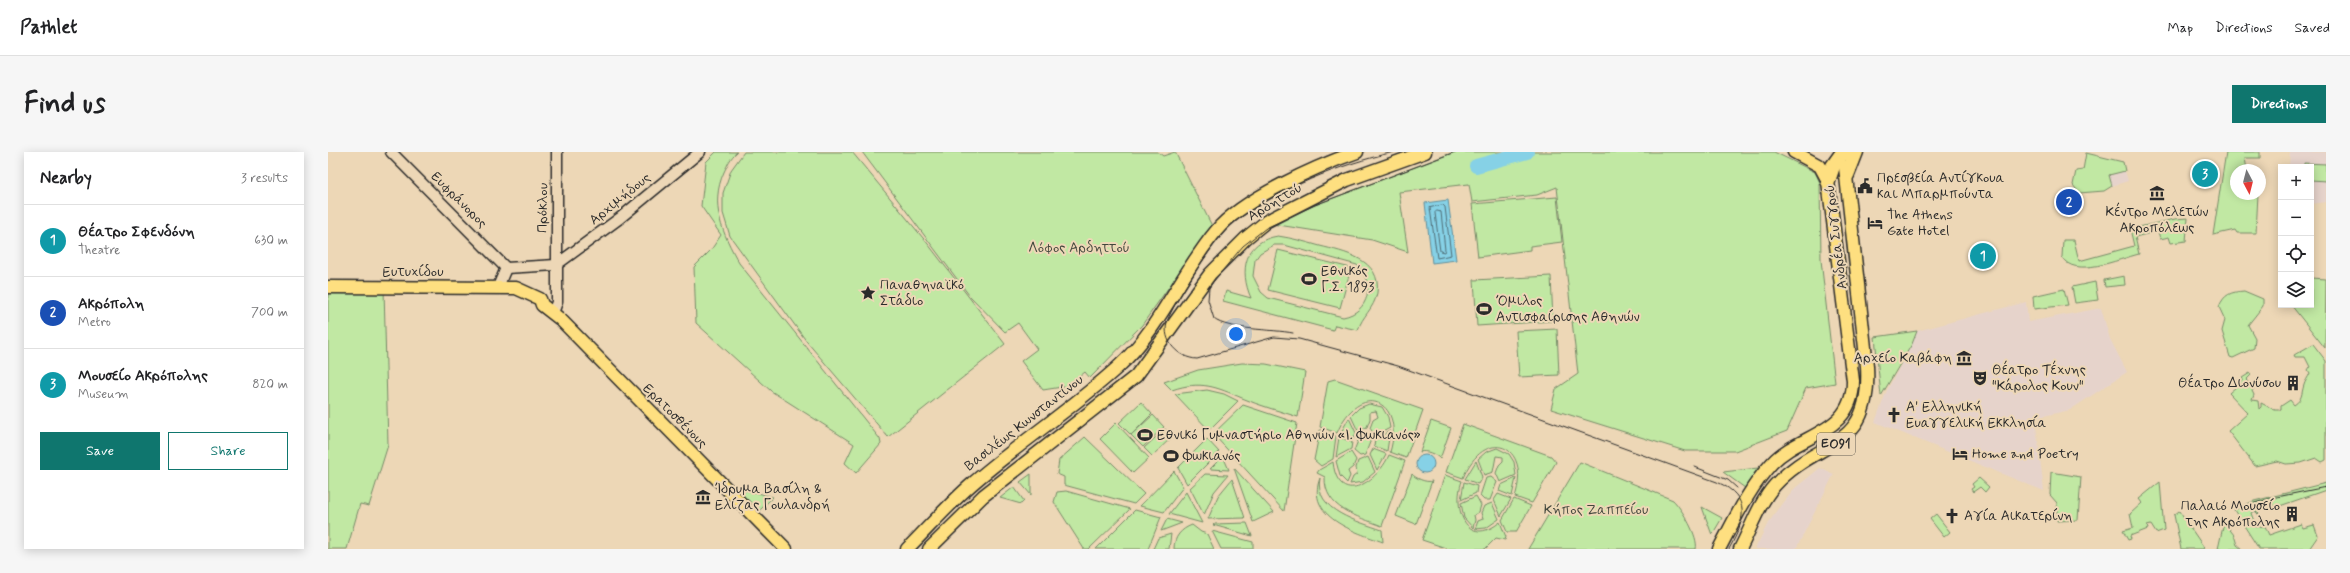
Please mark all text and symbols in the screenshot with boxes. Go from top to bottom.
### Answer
text: Pathlet [20,15,77,40]
text: Map [2167,19,2193,37]
text: Directions [2215,19,2273,37]
text: Saved [2295,19,2330,37]
button: Directions [2232,85,2326,123]
text: Find us [24,86,105,123]
pin: 3 [2192,159,2218,189]
north arrow [2230,164,2266,200]
map controls [2278,164,2314,308]
button: + [2278,164,2314,200]
text: Nearby [40,167,92,189]
street label: Ευφράνορος [427,168,491,232]
street label: Αρχιμήδους [586,169,654,229]
place label: Πρεσβεία Αντίγκουα και Μπαρμπούντα [1877,169,2005,203]
text: 3 results [241,170,288,187]
public building icon: Πρεσβεία Αντίγκουα και Μπαρμπούντα [1856,177,1874,195]
street label: Αρδηττού [1244,179,1306,225]
street label: Πρόκλου [534,183,552,233]
street label: Ανδρέα Συγγρού [1820,184,1851,290]
museum icon: Κέντρο Μελετών Ακροπόλεως [2148,184,2166,202]
pin: 2 [2056,187,2082,217]
button: − [2278,200,2314,236]
place label: Κέντρο Μελετών Ακροπόλεως [2106,202,2208,237]
place label: The Athens Gate Hotel [1887,206,1953,240]
hotel icon: The Athens Gate Hotel [1866,214,1884,232]
text: Θέατρο Σφενδόνη [78,222,195,242]
text: 1 [50,232,56,249]
text: 630 m [254,232,288,249]
button: locate [2278,236,2314,272]
park label: Λόφος Αρδηττού [1028,239,1130,257]
pin: 1 [1970,241,1996,271]
text: Theatre [78,242,120,259]
place label: Εθνικός Γ.Σ. 1893 [1321,262,1374,296]
street label: Ευτυχίδου [383,263,443,281]
sports icon: Εθνικός Γ.Σ. 1893 [1300,270,1318,288]
button: layers [2278,272,2314,308]
place label: Παναθηναϊκό Στάδιο [880,276,964,310]
place icon: Παναθηναϊκό Στάδιο [859,284,877,302]
place label: Όμιλος Αντισφαίρισης Αθηνών [1496,292,1640,326]
text: Ακρόπολη [78,294,144,314]
sports icon: Όμιλος Αντισφαίρισης Αθηνών [1475,300,1493,318]
text: 2 [50,304,56,321]
text: 700 m [251,304,288,321]
text: Metro [78,314,111,331]
your location [1226,324,1246,344]
place label: Αρχείο Καβάφη [1854,349,1952,367]
museum icon: Αρχείο Καβάφη [1955,349,1973,367]
place label: Θέατρο Τέχνης "Κάρολος Κουν" [1992,360,2086,395]
text: Μουσείο Ακρόπολης [78,366,208,386]
theatre icon: Θέατρο Τέχνης "Κάρολος Κουν" [1971,369,1989,387]
street label: Βασιλέως Κωνσταντίνου [960,370,1087,475]
place label: Θέατρο Διονύσου [2178,373,2281,392]
building icon: Θέατρο Διονύσου [2284,374,2302,392]
text: 3 [50,376,56,393]
text: 820 m [252,376,288,393]
street label: Ερατοσθένους [639,379,712,452]
text: Museum [78,386,129,403]
place label: Α' Ελληνική Ευαγγελική Εκκλησία [1906,398,2046,432]
church icon: Α' Ελληνική Ευαγγελική Εκκλησία [1885,406,1903,424]
sports icon: Εθνικό Γυμναστήριο Αθηνών «Ι. Φωκιανός» [1136,426,1154,444]
place label: Εθνικό Γυμναστήριο Αθηνών «Ι. Φωκιανός» [1157,426,1421,444]
button: Save [40,432,160,470]
button: Share [168,432,288,470]
road number: ΕΟ91 [1817,433,1855,455]
hotel icon: Home and Poetry [1951,445,1969,463]
place label: Home and Poetry [1972,445,2079,463]
sports icon: Φωκιανός [1162,447,1180,465]
place label: Φωκιανός [1182,447,1240,465]
place label: Ίδρυμα Βασίλη & Ελίζας Γουλανδρή [715,480,830,514]
museum icon: Ίδρυμα Βασίλη & Ελίζας Γουλανδρή [694,488,712,506]
place label: Παλαιό Μουσείο της Ακρόπολης [2181,497,2280,531]
park label: Κήπος Ζαππείου [1544,501,1648,519]
building icon: Παλαιό Μουσείο της Ακρόπολης [2283,505,2301,523]
church icon: Αγία Αικατερίνη [1943,507,1961,525]
place label: Αγία Αικατερίνη [1964,507,2073,525]

